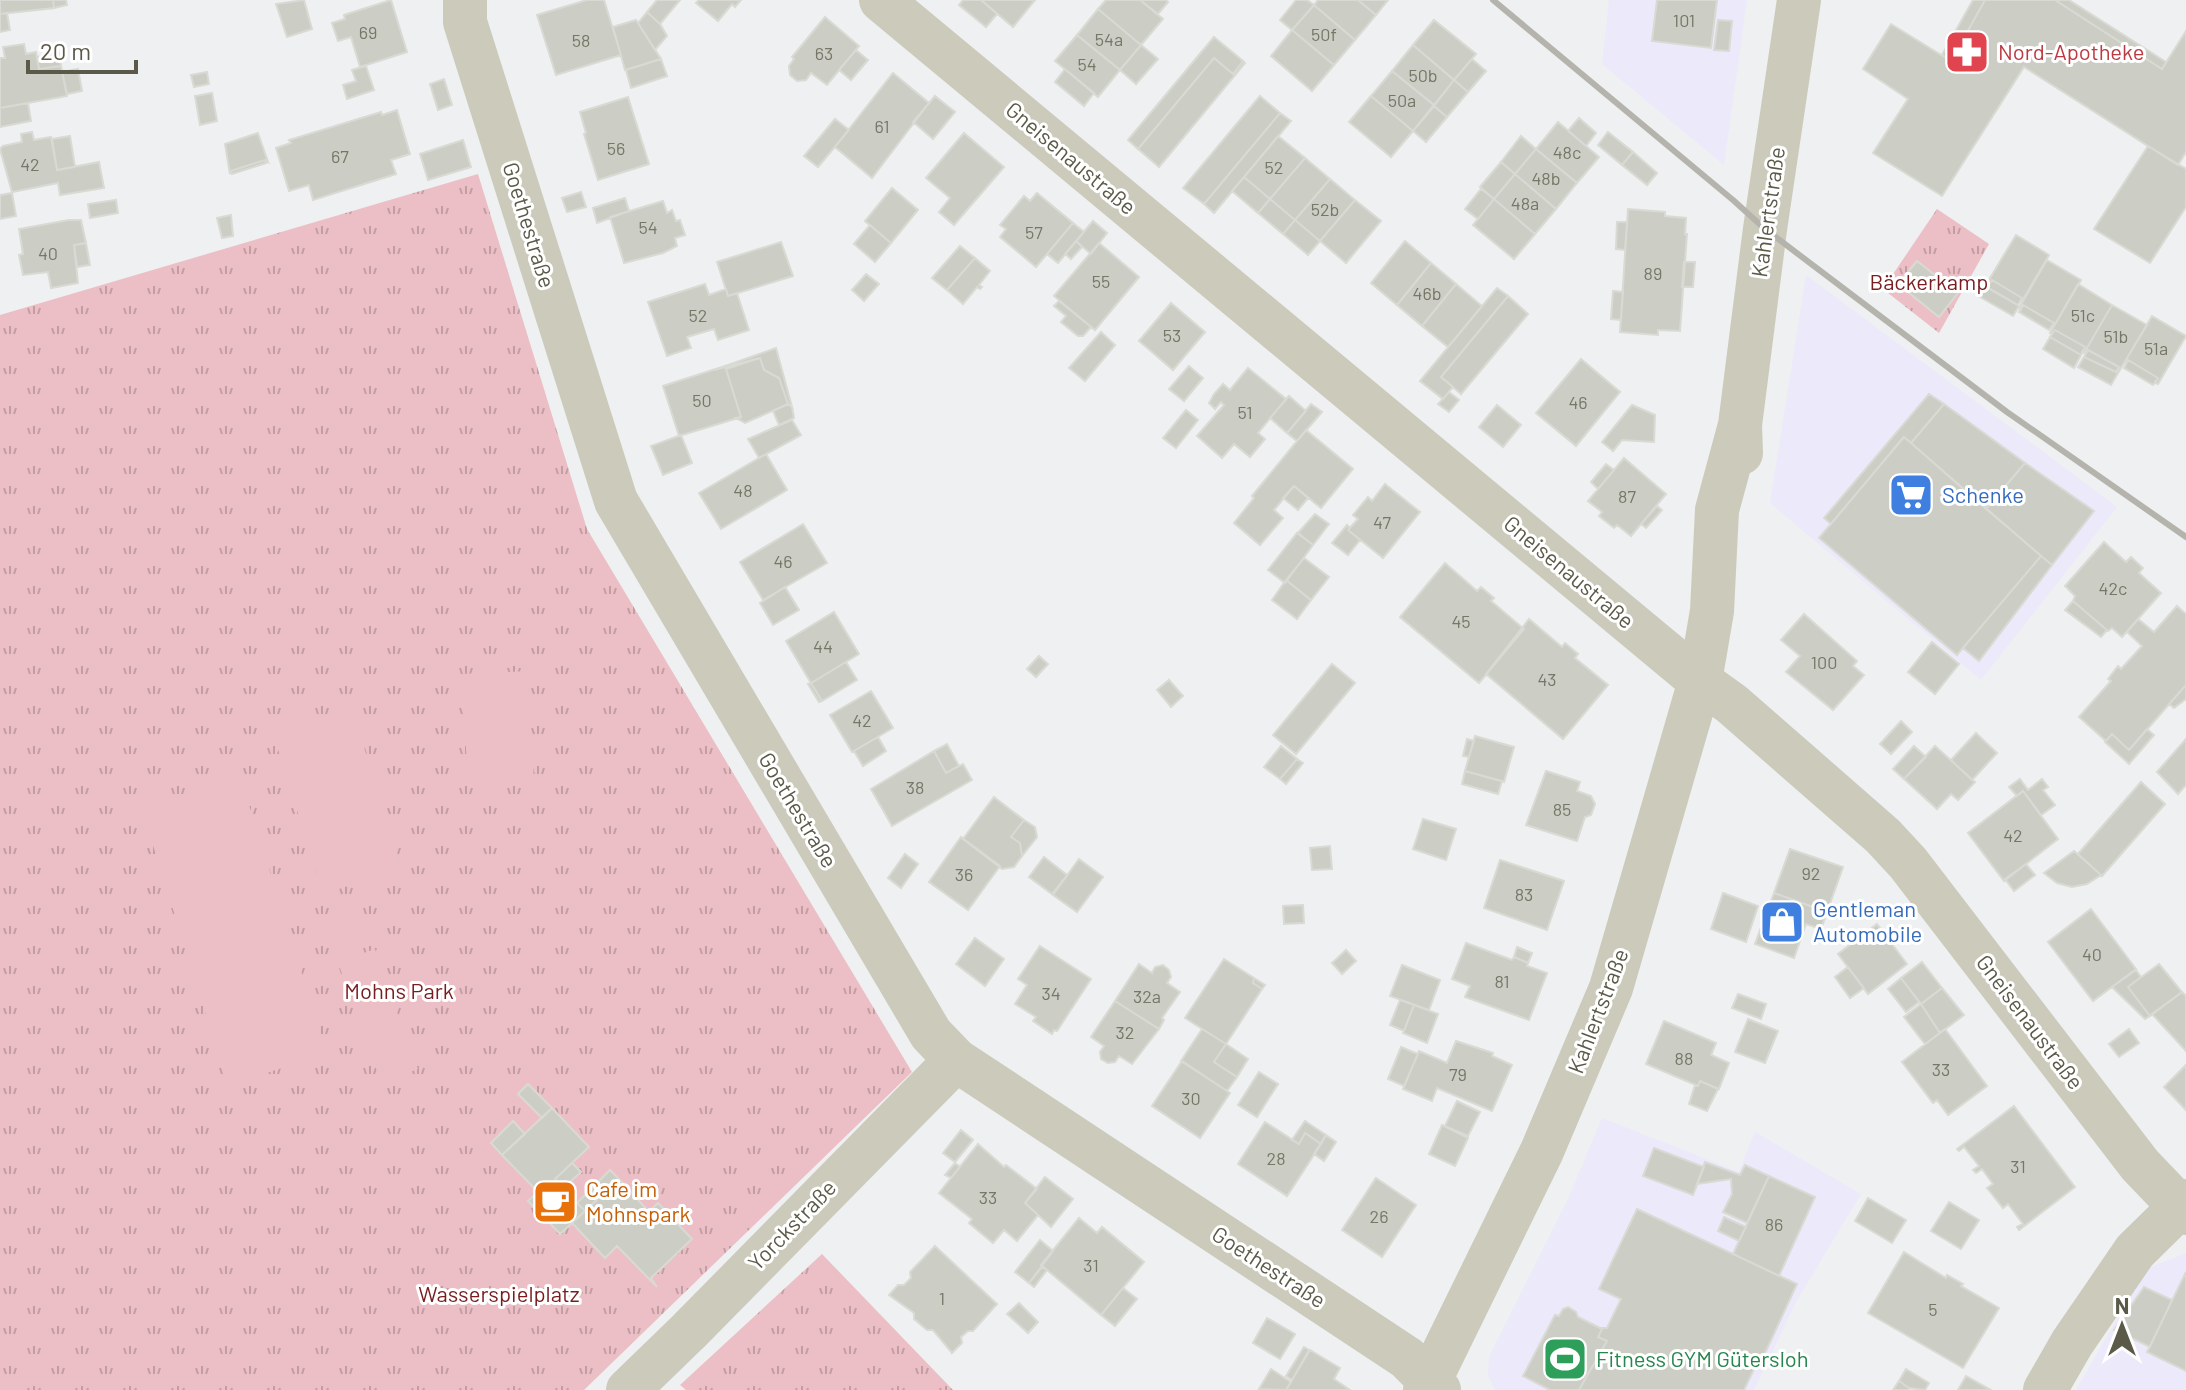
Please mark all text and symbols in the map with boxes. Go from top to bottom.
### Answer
house number: 101 [1673,9,1695,31]
house number: 69 [359,21,377,43]
house number: 50f [1311,23,1337,45]
scale bar [28,24,136,74]
house number: 54a [1095,28,1123,50]
pharmacy icon: Nord-Apotheke [1943,28,1991,76]
house number: 58 [572,29,590,51]
text: 20 m [40,36,91,65]
place label: Nord-Apotheke [1998,38,2144,64]
house number: 63 [815,42,833,64]
house number: 54 [1077,53,1097,75]
house number: 50b [1408,64,1438,86]
house number: 50a [1388,89,1416,111]
street label: Gneisenaustraße [1001,95,1142,219]
house number: 61 [874,115,890,137]
house number: 56 [607,137,625,159]
house number: 48c [1553,141,1581,163]
house number: 67 [331,145,349,167]
street label: Kahlertstraße [1745,145,1789,279]
house number: 42 [20,153,40,175]
house number: 52 [1265,156,1283,178]
street label: Goethestraße [499,159,561,291]
house number: 48b [1531,167,1561,189]
house number: 48a [1511,192,1539,214]
house number: 52b [1311,198,1339,220]
house number: 54 [638,216,658,238]
house number: 57 [1025,221,1043,243]
house number: 40 [38,242,58,264]
house number: 89 [1644,262,1662,284]
park label: Bäckerkamp [1870,268,1988,294]
house number: 55 [1092,270,1110,292]
house number: 46b [1412,282,1442,304]
house number: 52 [689,304,707,326]
house number: 51c [2071,304,2095,326]
house number: 53 [1163,324,1181,346]
house number: 51b [2104,325,2128,347]
house number: 51a [2144,337,2168,359]
house number: 50 [692,389,712,411]
house number: 46 [1568,391,1588,413]
house number: 51 [1237,401,1253,423]
supermarket icon: Schenke [1887,471,1935,519]
house number: 48 [733,479,753,501]
place label: Schenke [1942,481,2024,507]
house number: 87 [1618,485,1636,507]
street label: Gneisenaustraße [1499,509,1640,633]
house number: 47 [1373,511,1391,533]
house number: 46 [773,550,793,572]
house number: 42c [2099,577,2127,599]
house number: 45 [1451,610,1471,632]
house number: 44 [813,635,833,657]
house number: 100 [1811,651,1837,673]
house number: 43 [1537,668,1557,690]
house number: 42 [852,709,872,731]
street label: Goethestraße [754,747,843,872]
house number: 38 [906,776,924,798]
house number: 85 [1553,798,1571,820]
house number: 42 [2003,824,2023,846]
house number: 92 [1801,862,1821,884]
house number: 36 [955,863,973,885]
house number: 83 [1515,883,1533,905]
place label: Gentleman Automobile [1813,895,1922,946]
shop icon: Gentleman Automobile [1758,898,1806,946]
house number: 40 [2082,943,2102,965]
street label: Kahlertstraße [1561,945,1633,1077]
street label: Gneisenaustraße [1972,949,2090,1094]
house number: 81 [1494,970,1510,992]
park label: Mohns Park [344,977,454,1003]
house number: 34 [1041,982,1061,1004]
house number: 32a [1133,985,1161,1007]
house number: 32 [1116,1021,1134,1043]
house number: 88 [1675,1047,1693,1069]
house number: 33 [1932,1058,1950,1080]
house number: 79 [1449,1063,1467,1085]
house number: 30 [1181,1087,1201,1109]
house number: 28 [1266,1147,1286,1169]
house number: 31 [2010,1155,2026,1177]
street label: Yorckstraße [742,1174,841,1275]
place label: Cafe im Mohnspark [586,1175,690,1226]
cafe icon: Cafe im Mohnspark [531,1178,579,1226]
house number: 33 [979,1186,997,1208]
house number: 26 [1370,1205,1388,1227]
house number: 86 [1765,1213,1783,1235]
street label: Goethestraße [1208,1220,1331,1312]
house number: 31 [1083,1254,1099,1276]
park label: Wasserspielplatz [418,1280,580,1306]
north arrow [2082,1286,2162,1366]
house number: 1 [939,1287,945,1309]
text: N [2115,1292,2129,1318]
house number: 5 [1928,1298,1938,1320]
sports icon: Fitness GYM Gütersloh [1541,1335,1589,1383]
place label: Fitness GYM Gütersloh [1596,1345,1809,1371]

